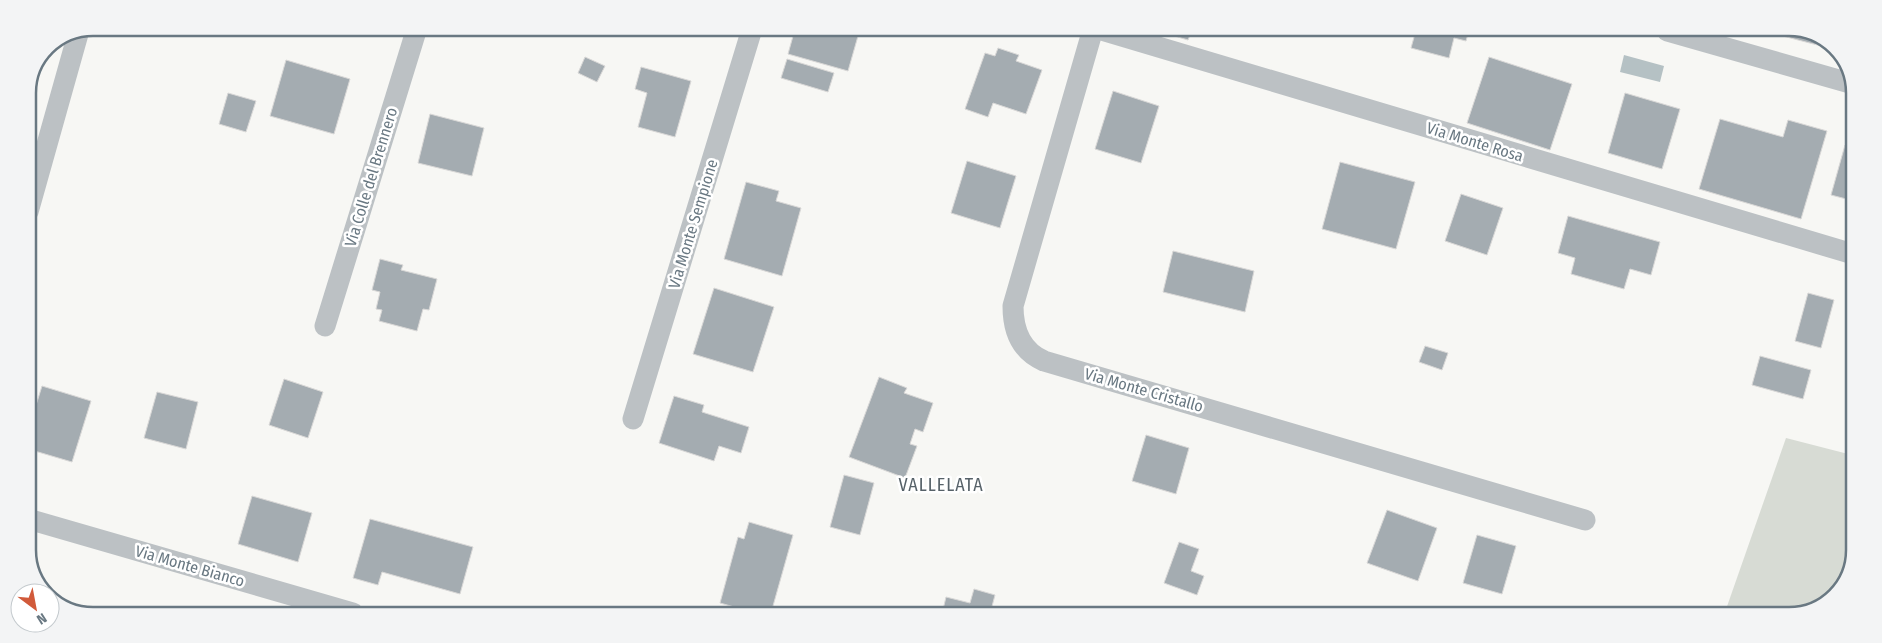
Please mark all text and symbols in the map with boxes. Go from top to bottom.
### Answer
street label: Via Colle del Brennero [341,105,401,249]
street label: Via Monte Rosa [1424,118,1526,166]
street label: Via Monte Sempione [664,157,722,291]
street label: Via Monte Cristallo [1082,364,1206,416]
district label: VALLELATA [898,474,984,496]
street label: Via Monte Bianco [133,541,247,591]
north arrow [10,583,60,633]
text: N [34,609,50,628]

